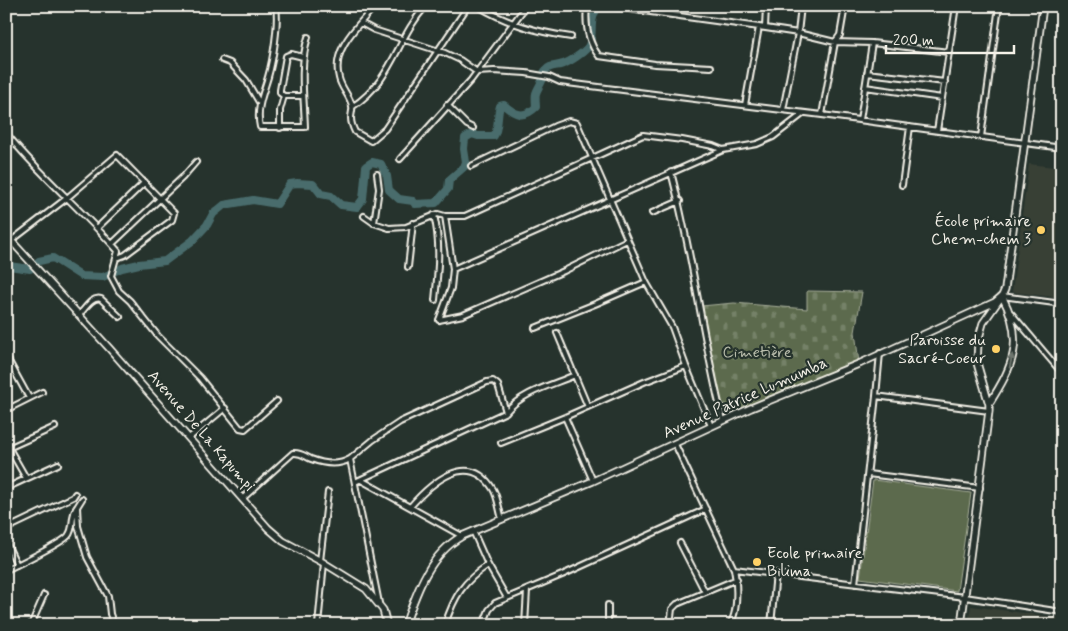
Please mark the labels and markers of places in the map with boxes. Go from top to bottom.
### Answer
place label: École primaire Chem-chem 3 [931,211,1031,250]
marker: École primaire Chem-chem 3 [1035,224,1047,236]
place label: Paroisse du Sacré-Coeur [898,330,986,369]
marker: Paroisse du Sacré-Coeur [990,343,1002,355]
place label: Ecole primaire Bilima [767,543,862,582]
marker: Ecole primaire Bilima [751,556,763,568]

